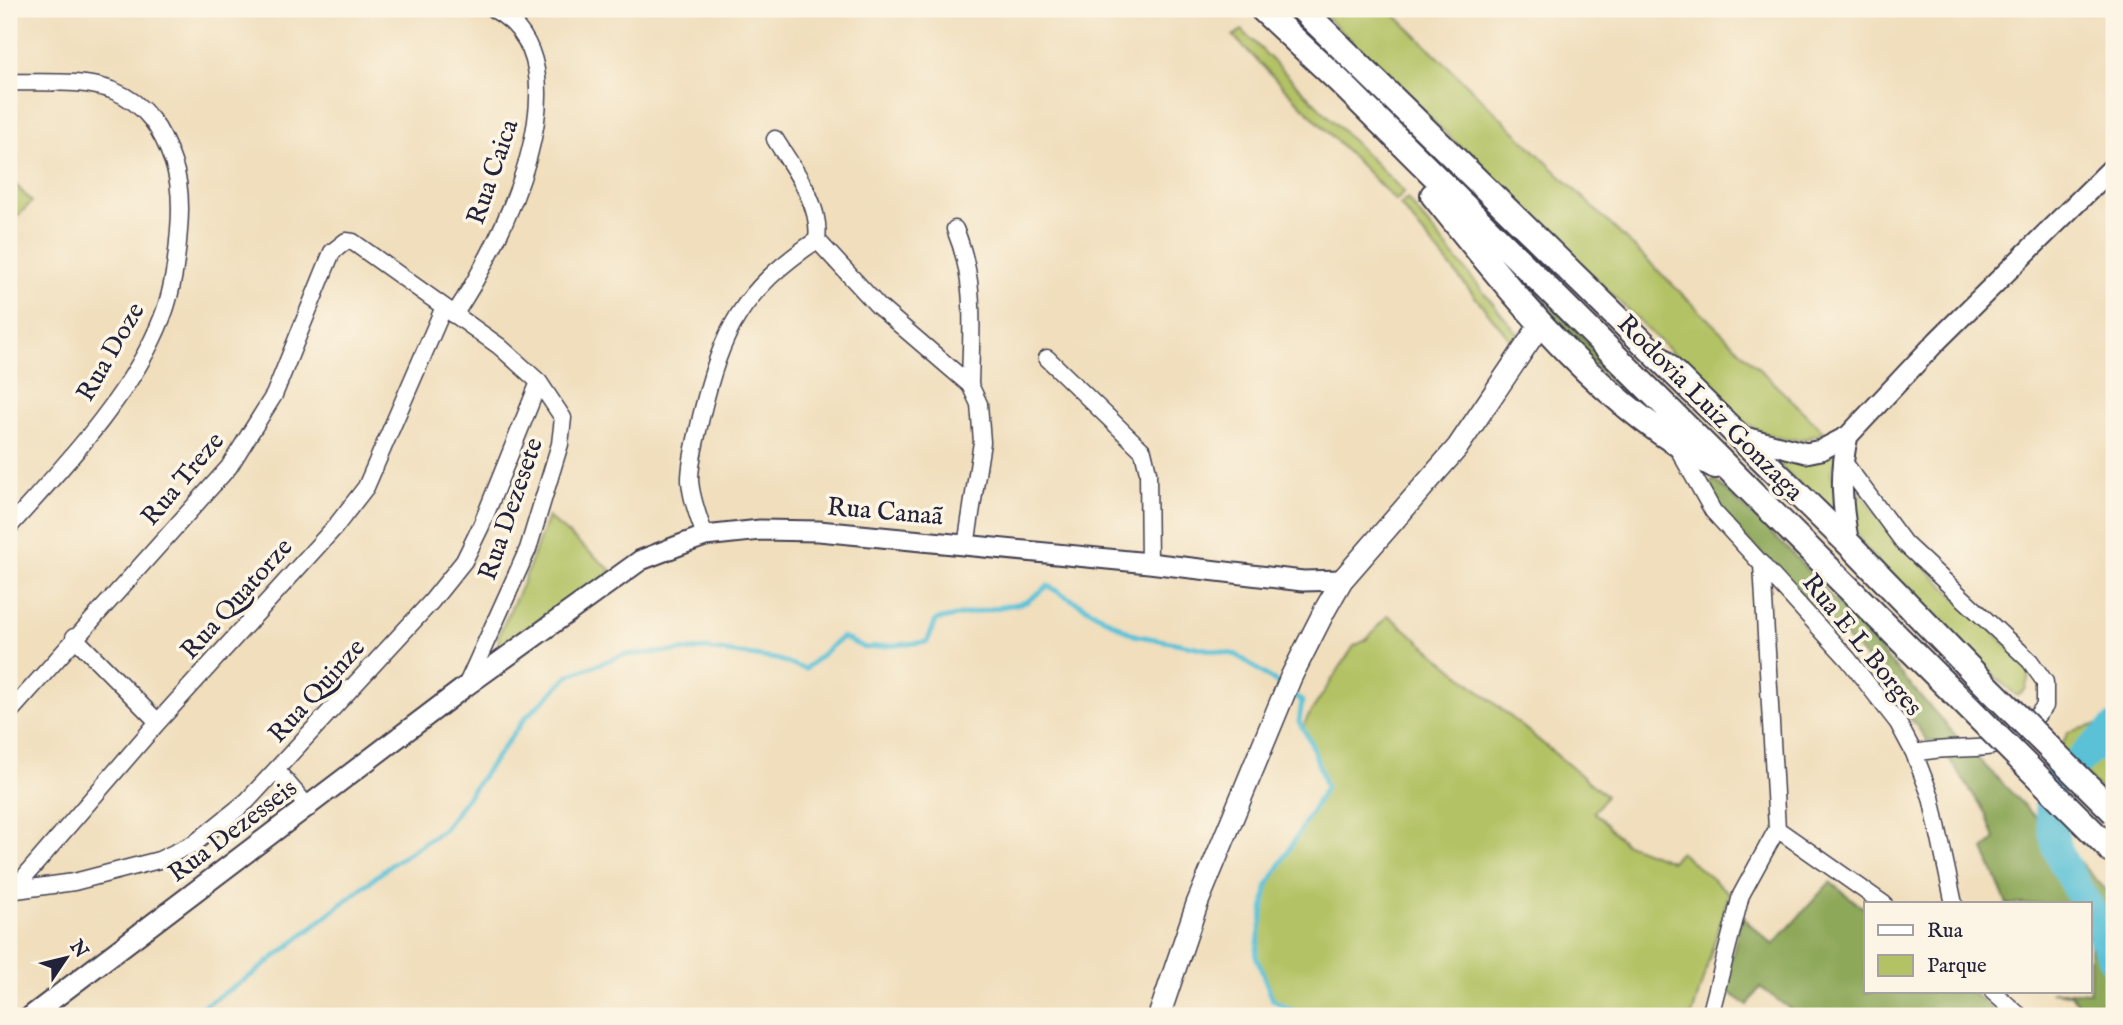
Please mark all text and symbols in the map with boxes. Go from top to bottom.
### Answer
street label: Rua Caica [460,114,527,229]
street label: Rua Doze [69,297,153,407]
street label: Rodovia Luiz Gonzaga [1610,308,1811,509]
street label: Rua Treze [134,425,232,533]
street label: Rua Dezesete [471,433,551,585]
street label: Rua Canaã [826,490,945,534]
street label: Rua Quatorze [174,531,300,667]
street label: Rua E L Borges [1794,567,1930,723]
street label: Rua Quinze [261,632,373,750]
street label: Rua Dezesseis [162,772,304,890]
legend [1864,902,2092,993]
text: Rua [1927,918,1964,945]
north arrow [32,923,102,993]
text: N [63,935,93,963]
text: Parque [1927,953,1987,980]

